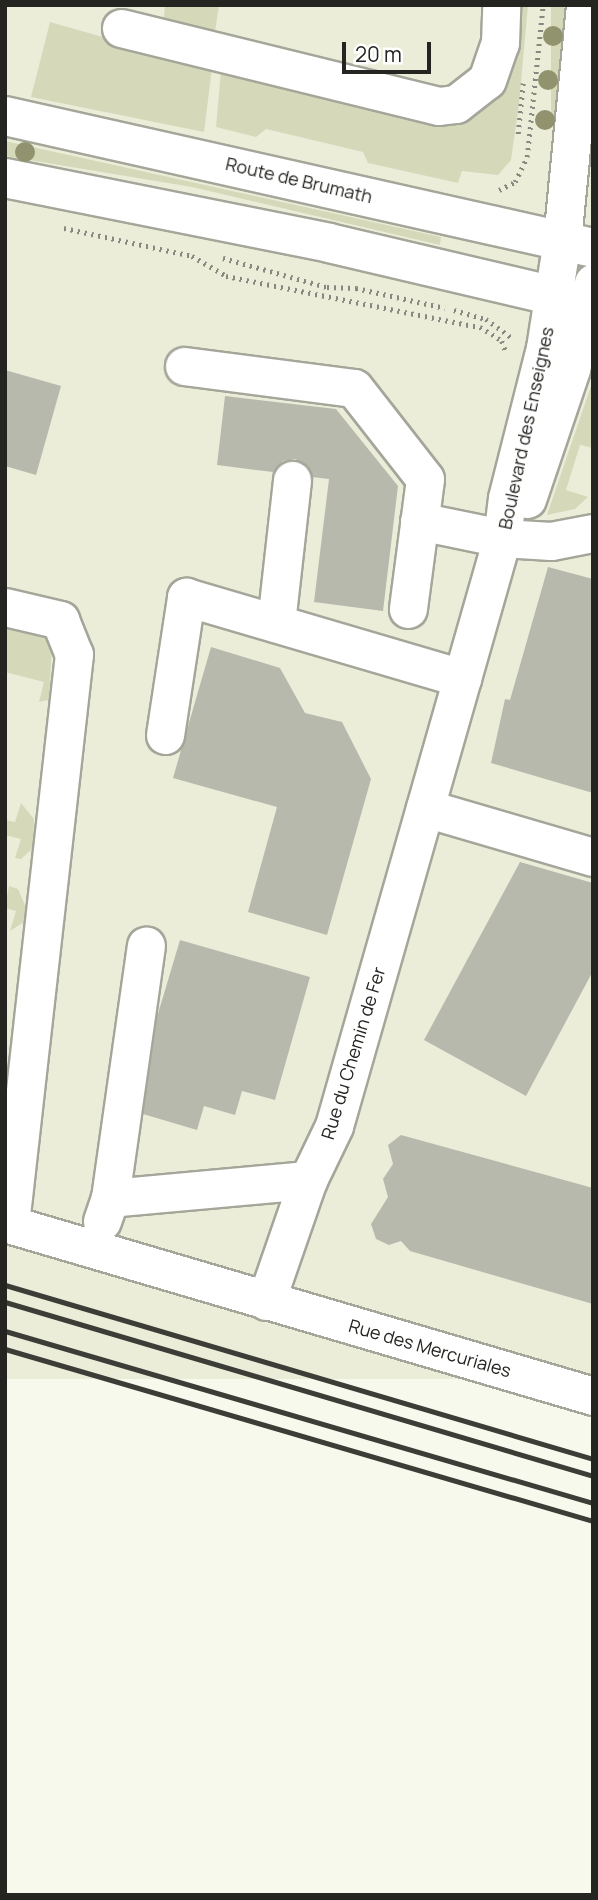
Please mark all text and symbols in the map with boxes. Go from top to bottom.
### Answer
scale bar [346,28,435,72]
text: 20 m [355,40,402,68]
street label: Route de Brumath [224,153,374,207]
street label: Boulevard des Enseignes [494,325,558,531]
street label: Rue du Chemin de Fer [316,964,390,1142]
street label: Rue des Mercuriales [346,1314,514,1382]

